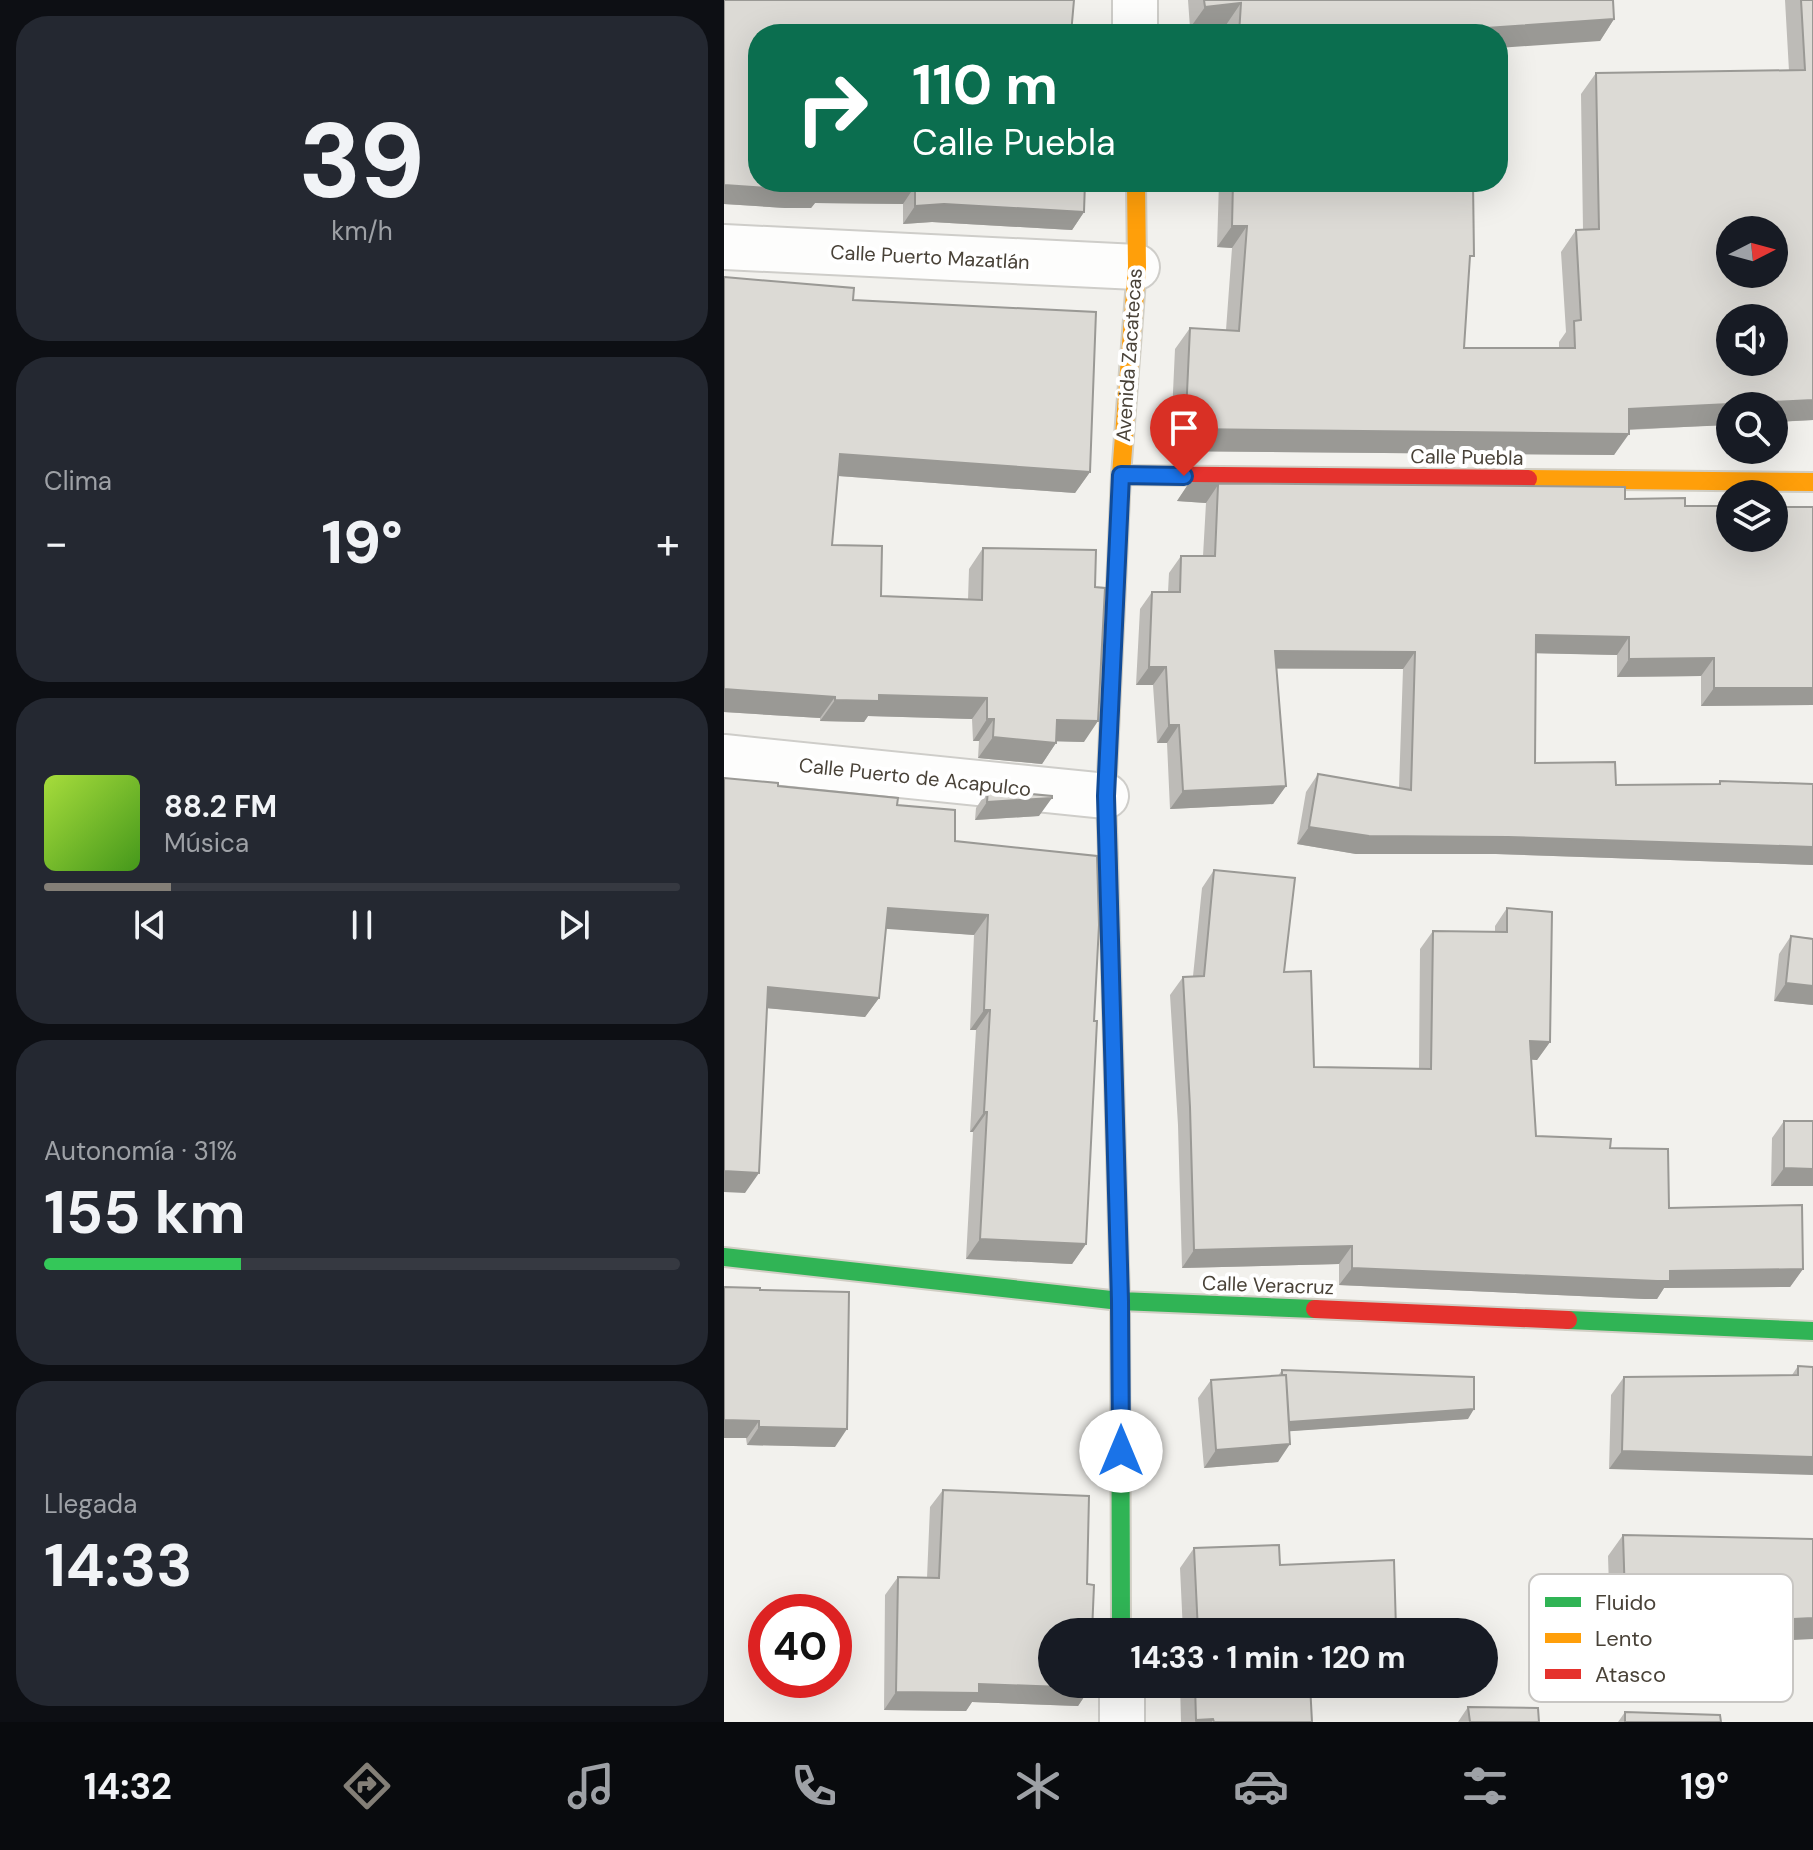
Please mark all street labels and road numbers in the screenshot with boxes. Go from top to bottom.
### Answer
street label: Calle Puerto Mazatlán [830,239,1030,275]
street label: Avenida Zacatecas [1110,267,1148,443]
street label: Calle Puebla [1410,443,1524,471]
street label: Calle Puerto de Acapulco [798,752,1032,802]
street label: Calle Veracruz [1202,1270,1334,1300]

